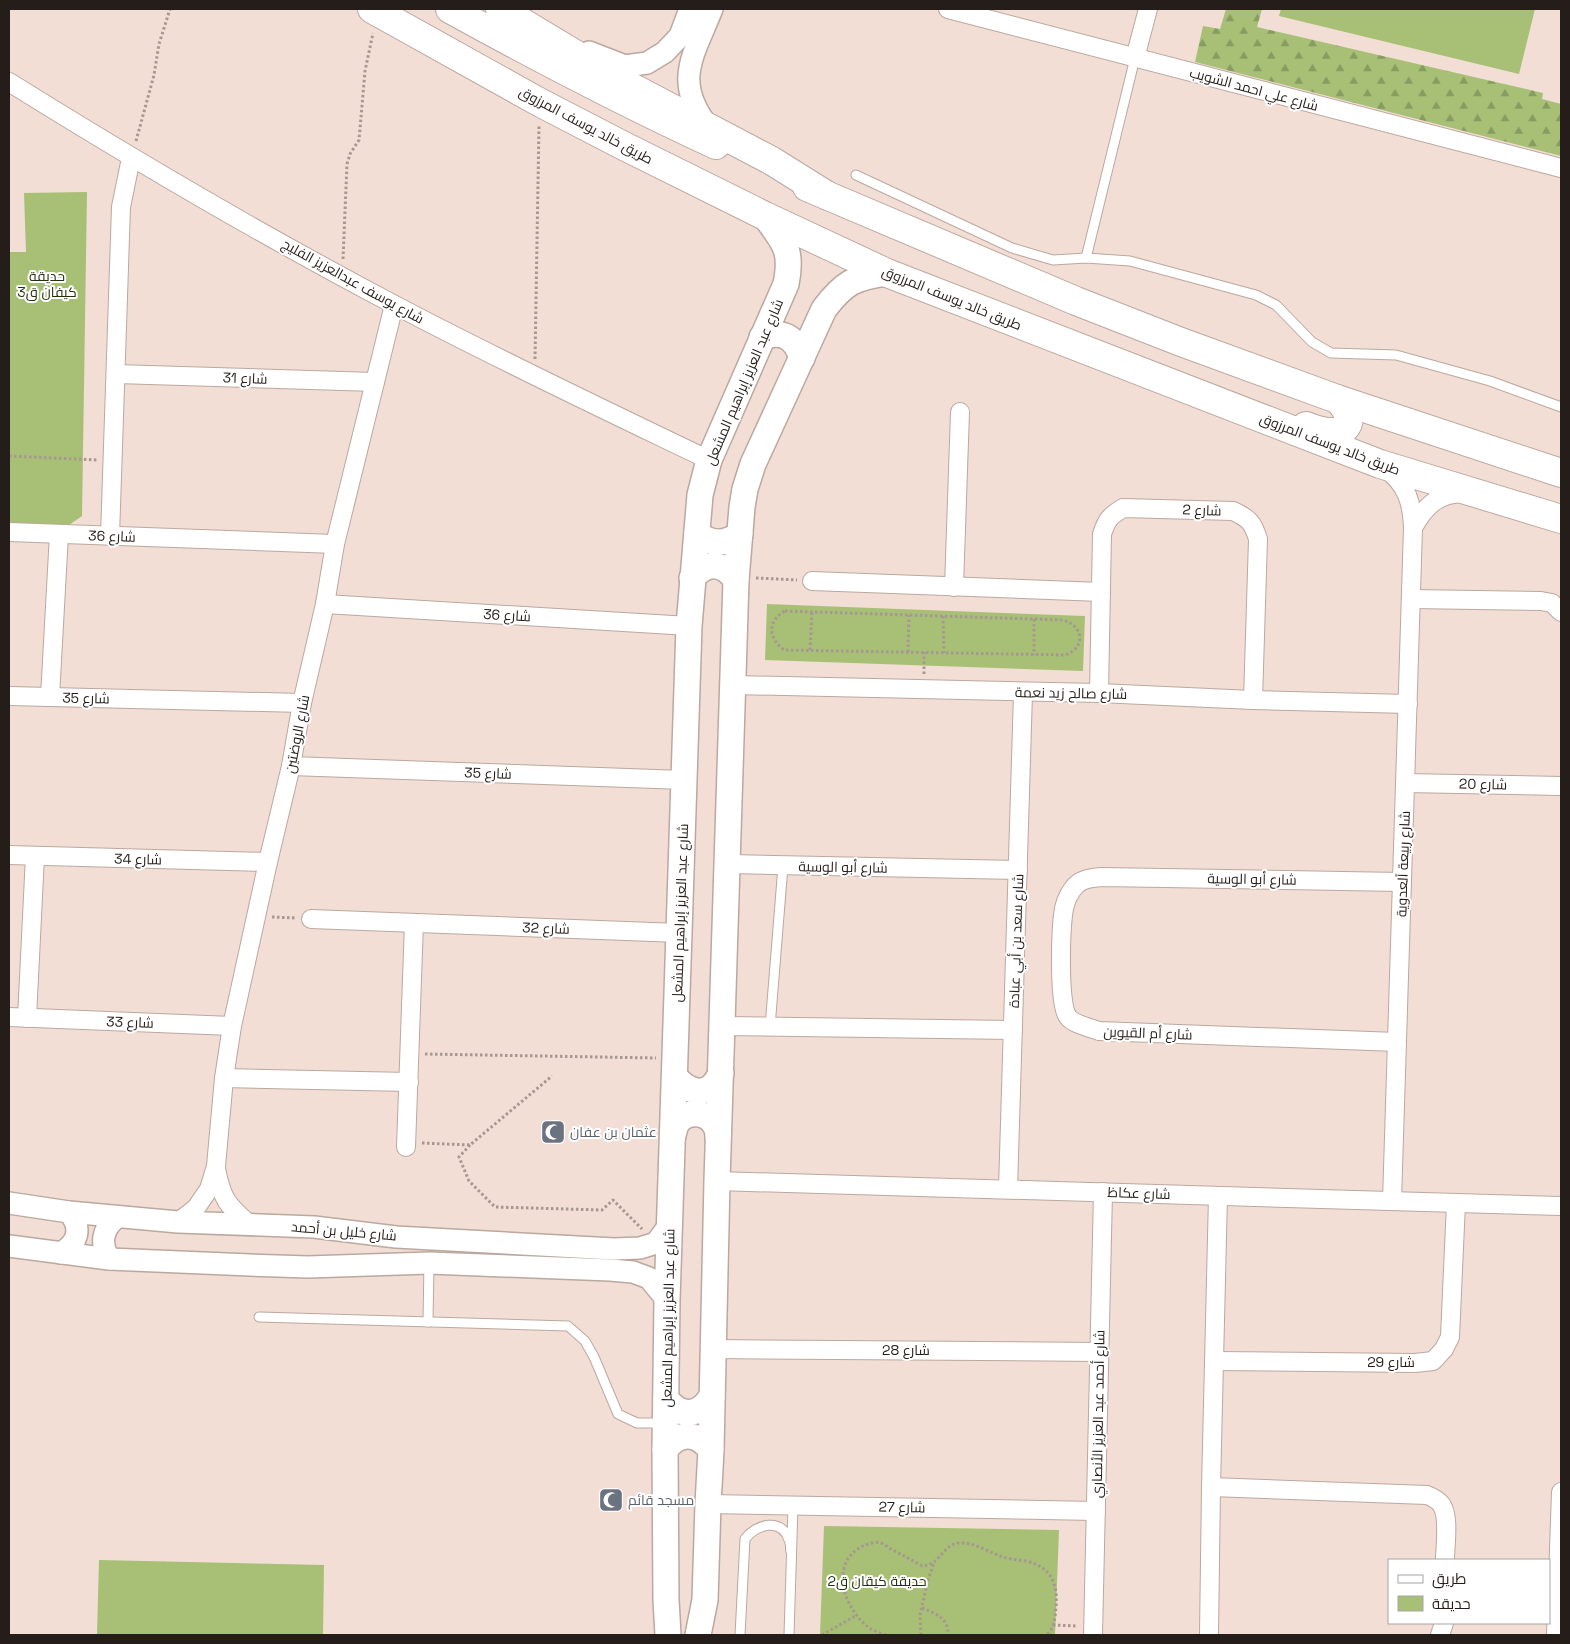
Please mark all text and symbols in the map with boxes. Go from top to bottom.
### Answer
street label: شارع علي احمد الشويب [1187,63,1320,118]
street label: طريق خالد يوسف المرزوق [516,82,656,168]
street label: شارع يوسف عبدالعزيز الفليج [279,234,427,328]
street label: طريق خالد يوسف المرزوق [880,262,1024,334]
park label: حديقة كيفان ق3 [17,267,77,301]
street label: شارع عبد العزيز إبراهيم المشعل [701,296,788,468]
street label: شارع 31 [222,368,268,388]
street label: طريق خالد يوسف المرزوق [1257,409,1403,479]
street label: شارع 2 [1182,500,1222,520]
street label: شارع 36 [88,526,136,546]
street label: شارع 36 [483,605,531,625]
street label: شارع صالح زيد نعمة [1015,683,1127,703]
street label: شارع 35 [62,689,110,707]
street label: شارع الروضتين [281,693,313,775]
street label: شارع 35 [464,763,512,783]
street label: شارع 20 [1459,775,1507,793]
street label: شارع ربيعة آلعدوية [1392,811,1414,917]
street label: شارع عبد العزيز إبراهيم المشعل [668,823,693,1003]
street label: شارع 34 [114,850,162,868]
street label: شارع أبو الوسية [798,857,888,877]
street label: شارع أبو الوسية [1207,869,1297,889]
street label: شارع سعد بن أبي عبادة [1005,874,1030,1009]
street label: شارع 32 [522,918,570,938]
street label: شارع 33 [106,1012,154,1032]
street label: شارع أم القيوين [1103,1022,1193,1045]
mosque icon: عثمان بن عفان [540,1119,566,1145]
place label: عثمان بن عفان [570,1123,657,1141]
street label: شارع عكاظ [1107,1183,1171,1203]
street label: شارع خليل بن أحمد [290,1217,398,1245]
street label: شارع عبد العزيز إبراهيم المشعل [657,1228,680,1408]
street label: شارع أحمد عبد العزيز الأنصاري [1088,1330,1111,1498]
street label: شارع 28 [882,1341,930,1359]
street label: شارع 29 [1367,1353,1415,1371]
mosque icon: مسجد قائم [598,1487,624,1513]
place label: مسجد قائم [628,1491,694,1510]
street label: شارع 27 [878,1498,926,1516]
legend [1388,1559,1550,1624]
text: طريق [1432,1569,1466,1589]
park label: حديقة كيقان ق2 [827,1572,927,1590]
text: حديقة [1432,1594,1471,1613]

